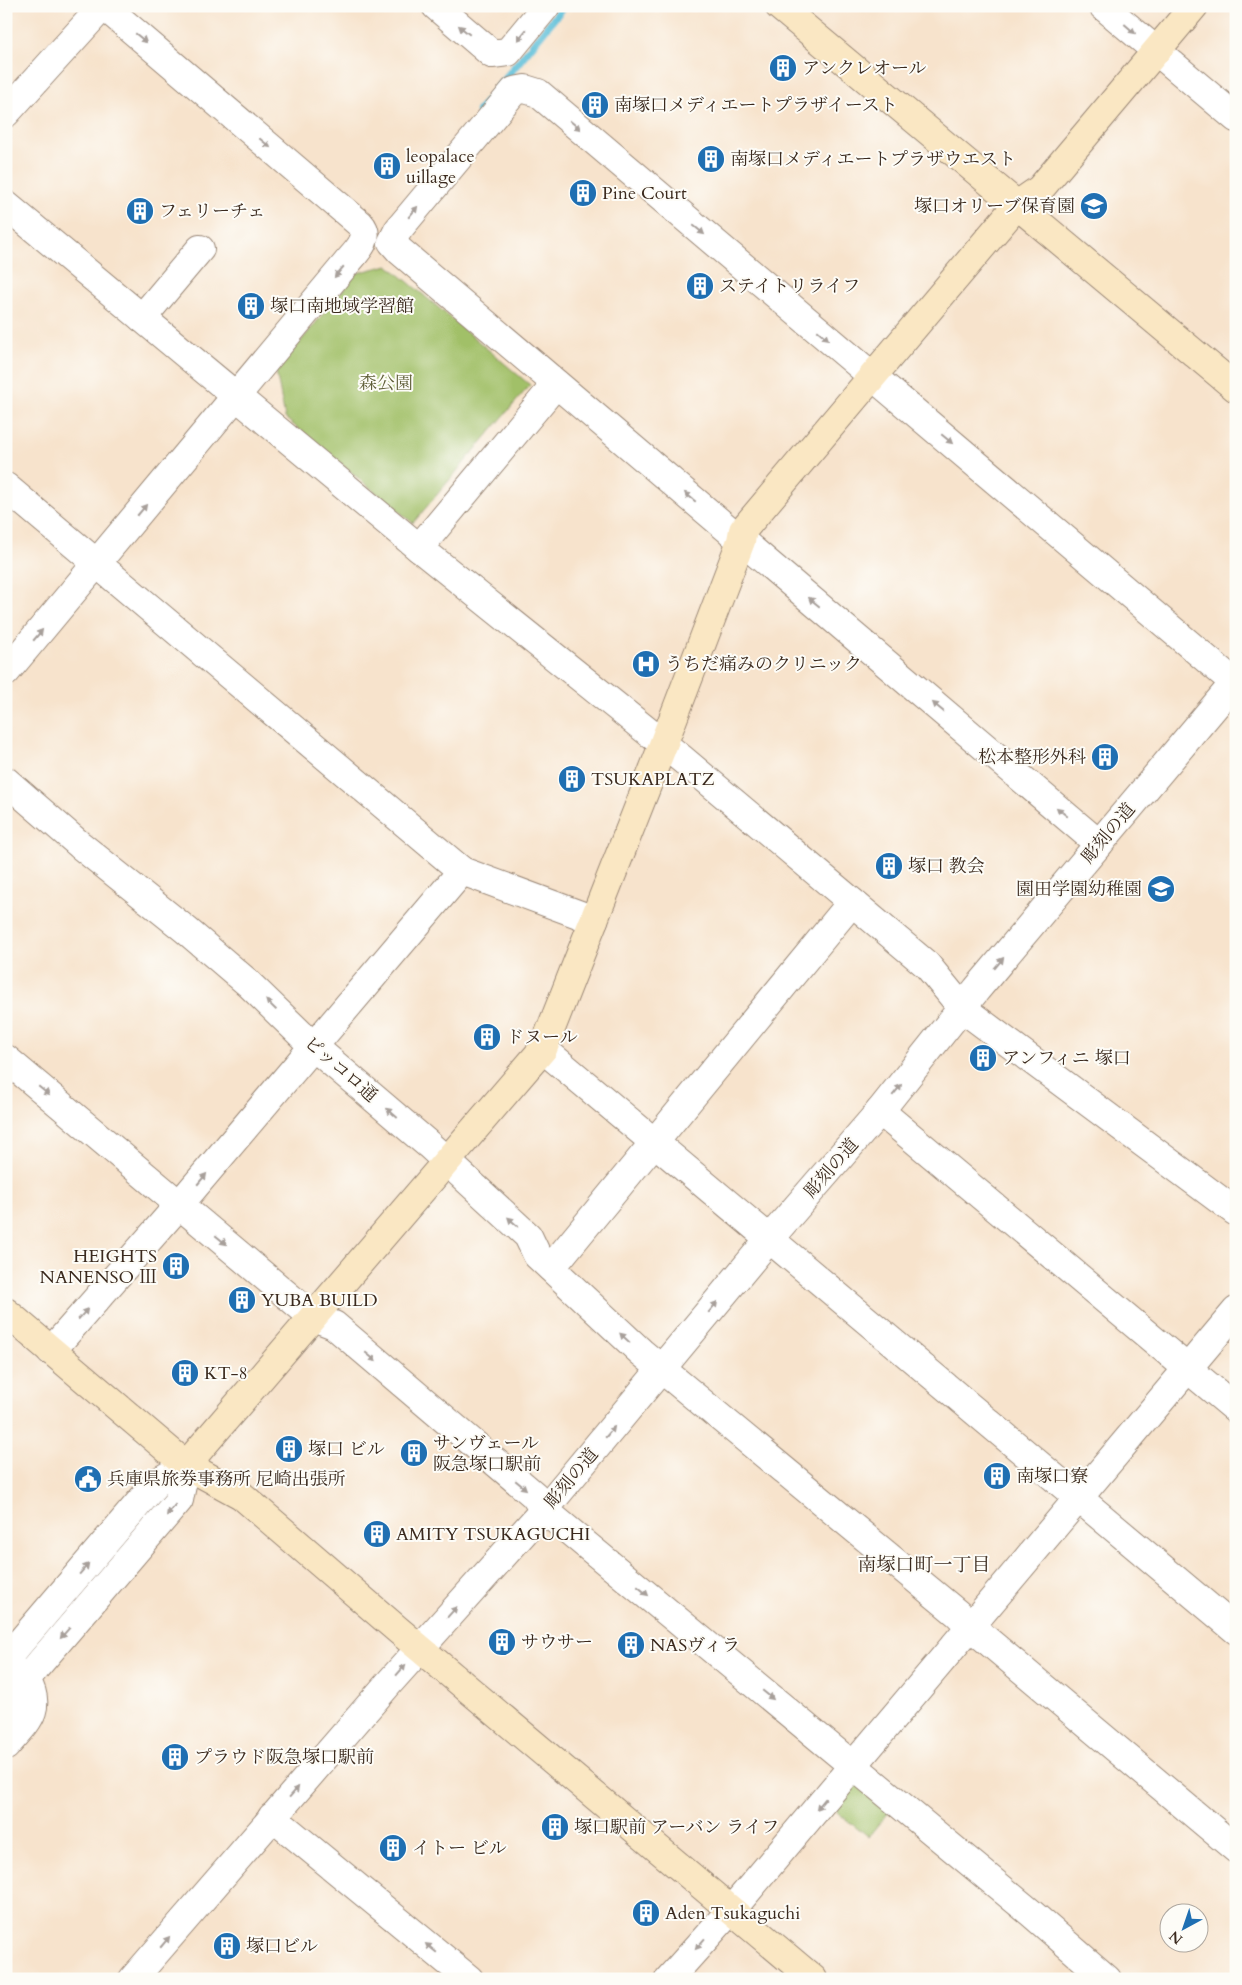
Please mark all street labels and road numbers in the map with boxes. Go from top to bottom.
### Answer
street label: 彫刻の道 [1076,798,1141,869]
street label: ピッコロ通 [299,1031,383,1108]
street label: 彫刻の道 [798,1133,864,1204]
street label: 彫刻の道 [539,1443,604,1514]

